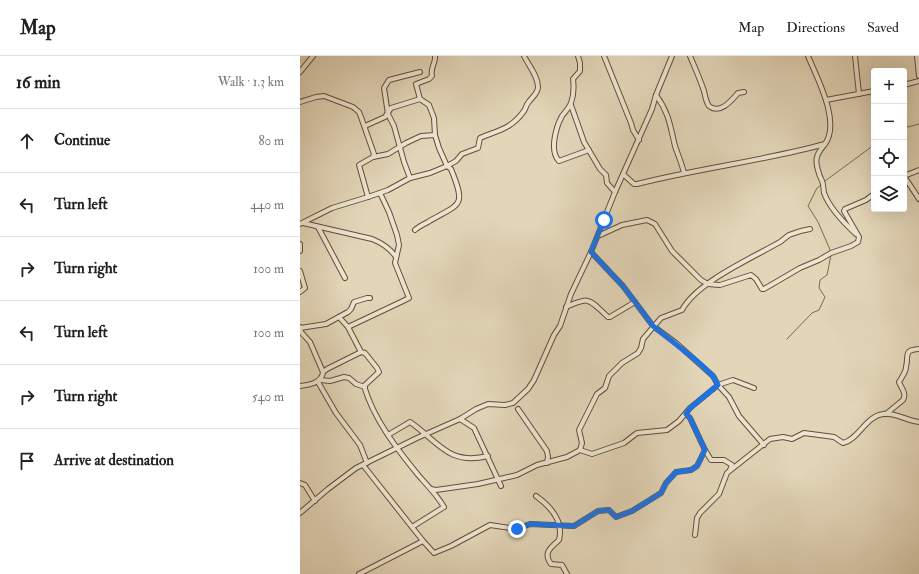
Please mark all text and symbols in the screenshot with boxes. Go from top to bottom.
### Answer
text: Map [20,16,56,40]
text: Map [738,19,764,36]
text: Directions [786,19,845,36]
text: Saved [867,19,899,36]
map controls [871,68,907,212]
button: + [871,68,907,104]
text: 16 min [16,72,61,93]
text: Walk · 1.3 km [218,74,284,90]
button: − [871,104,907,140]
icon: ahead [16,130,38,152]
text: Continue [54,131,110,150]
text: 80 m [258,133,284,149]
button: locate [871,140,907,176]
button: layers [871,176,907,212]
icon: left [16,194,38,216]
text: Turn left [54,195,108,214]
text: 440 m [250,197,284,213]
route start [595,211,613,229]
icon: right [16,258,38,280]
text: Turn right [54,259,117,278]
text: 100 m [253,261,284,277]
icon: left [16,322,38,344]
text: Turn left [54,323,108,342]
text: 100 m [253,325,284,341]
icon: right [16,386,38,408]
text: Turn right [54,387,117,406]
text: 540 m [252,389,284,405]
icon: arrive [16,450,38,472]
text: Arrive at destination [54,451,174,470]
route end [508,520,526,538]

